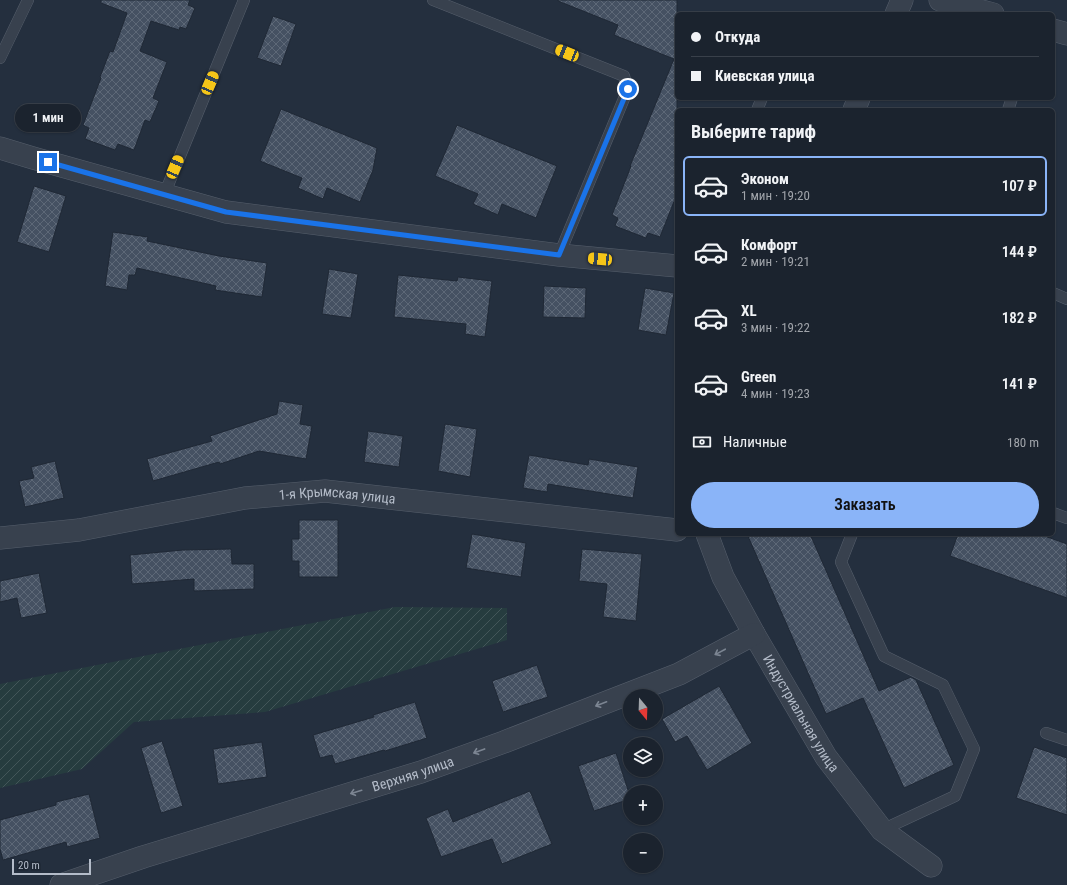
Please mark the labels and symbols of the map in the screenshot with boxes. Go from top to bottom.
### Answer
car [554,43,580,63]
car [200,70,220,96]
route start [619,80,637,98]
callout: 1 мин [15,104,81,132]
route end [39,153,57,171]
car [165,154,185,180]
car [588,252,612,266]
street label: 1-я Крымская улица [278,483,396,507]
one-way arrow [714,649,726,657]
street label: Индустриальная улица [760,652,842,775]
north arrow [623,689,663,729]
one-way arrow [595,701,607,709]
one-way arrow [473,748,486,755]
street label: Верхняя улица [370,753,456,795]
one-way arrow [350,789,363,796]
scale bar [12,857,91,876]

